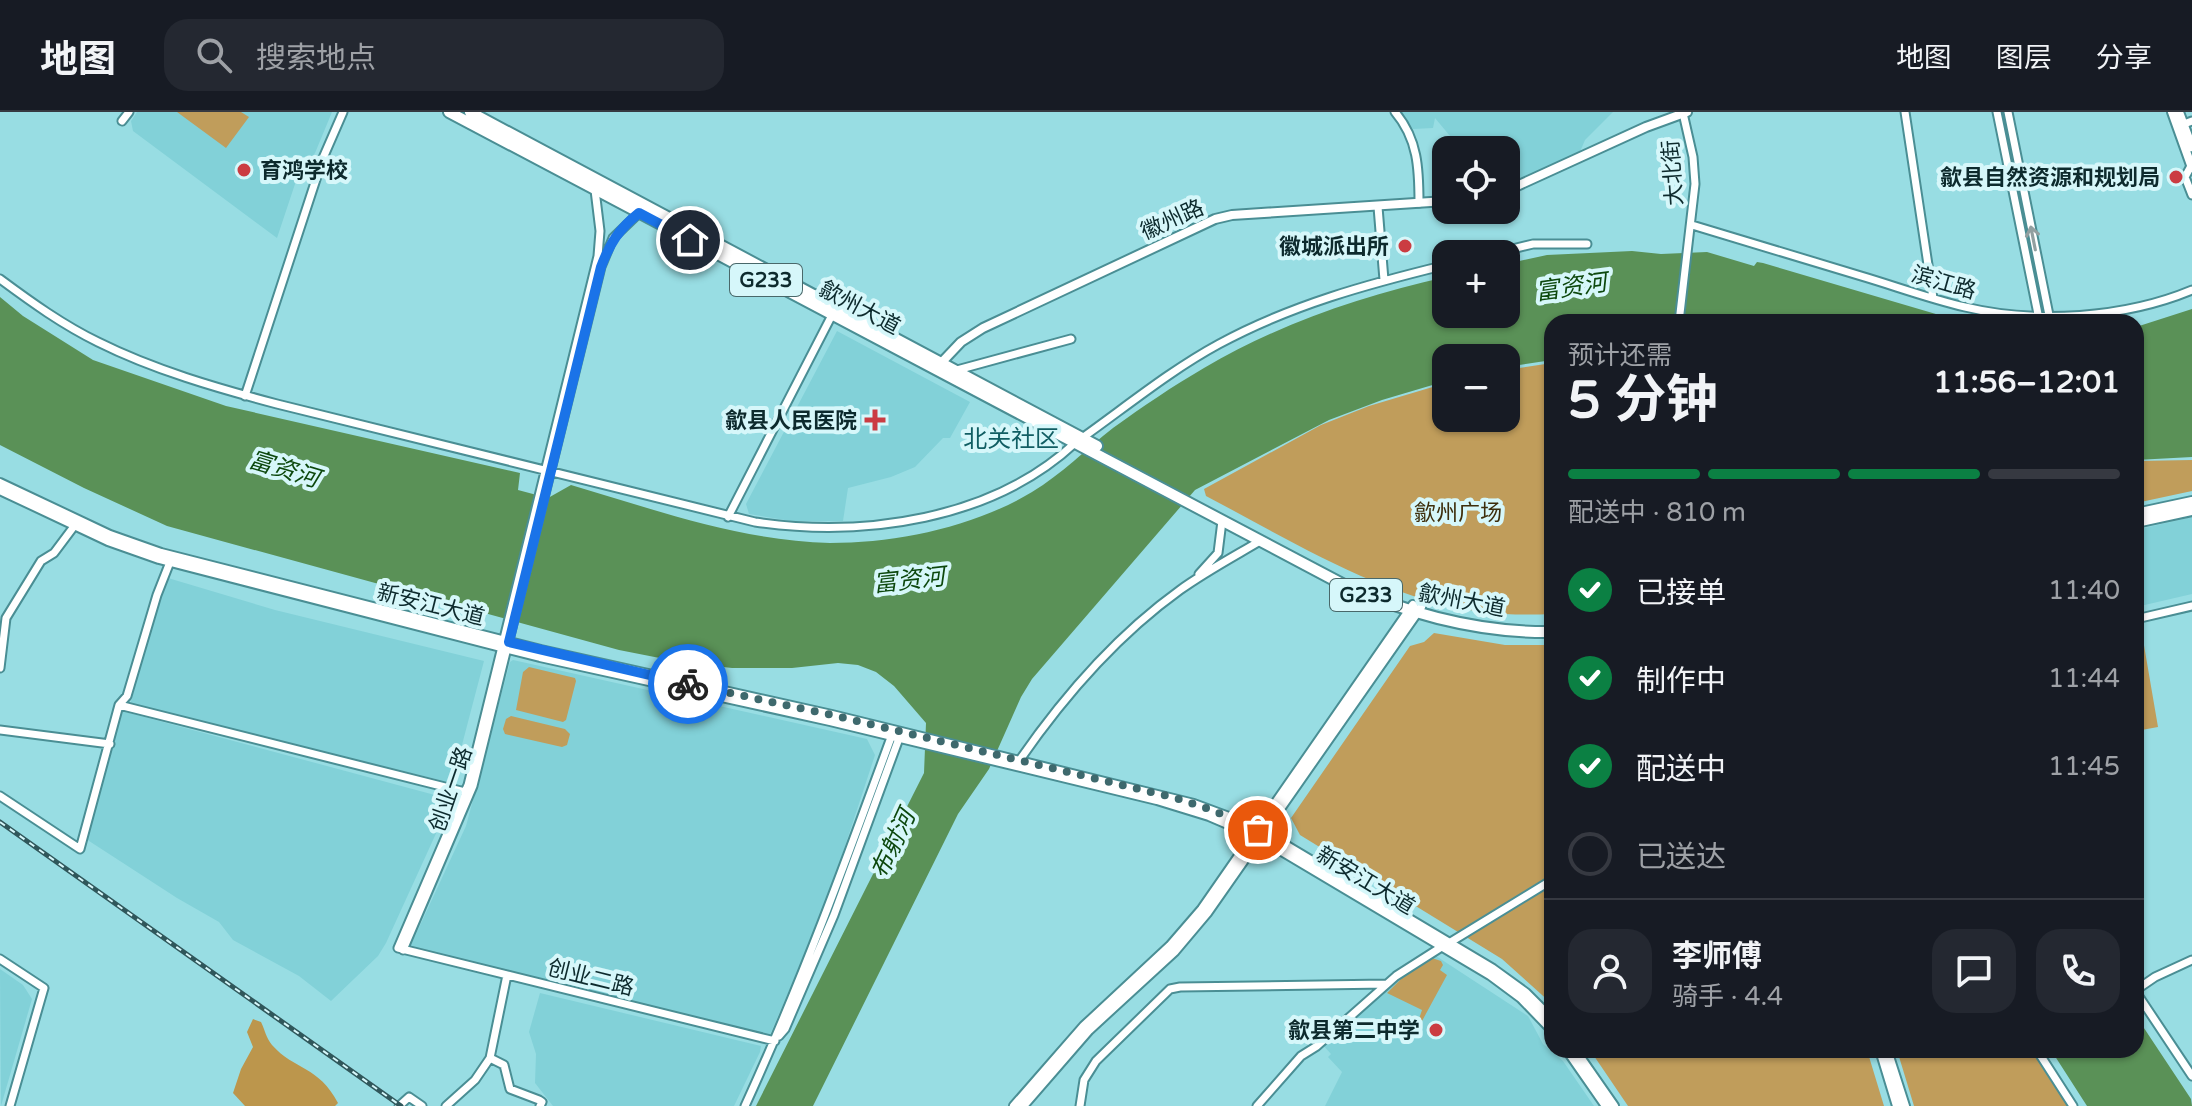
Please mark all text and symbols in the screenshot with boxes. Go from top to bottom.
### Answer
search box [164,19,724,91]
icon: search [192,33,236,77]
text: 地图 [40,37,116,83]
text: 搜索地点 [256,40,376,77]
text: 地图 [1896,41,1952,75]
text: 图层 [1996,41,2052,75]
text: 分享 [2096,41,2152,75]
map controls [1432,136,1520,432]
button: locate [1432,136,1520,224]
street label: 大北街 [1658,139,1688,207]
place label: 育鸿学校 [260,158,348,184]
marker: 育鸿学校 [235,161,253,179]
place label: 歙县自然资源和规划局 [1940,165,2160,191]
marker: 歙县自然资源和规划局 [2167,168,2185,186]
street label: 徽州路 [1137,195,1208,245]
pin [656,206,724,274]
icon: home [668,218,712,262]
one-way arrow [2025,226,2040,251]
place label: 徽城派出所 [1279,234,1389,260]
marker: 徽城派出所 [1396,237,1414,255]
button: + [1432,240,1520,328]
street label: 滨江路 [1908,261,1979,305]
road number: G233 [730,264,802,296]
water label: 富资河 [1533,268,1613,307]
street label: 歙州大道 [815,276,904,340]
text: 预计还需 [1568,340,1672,371]
button: − [1432,344,1520,432]
text: 11:56–12:01 [1933,364,2120,401]
text: 5 分钟 [1568,369,1718,432]
place label: 歙县人民医院 [725,408,857,434]
marker: 歙县人民医院 [864,409,886,431]
district label: 北关社区 [963,425,1059,454]
water label: 富资河 [245,445,326,495]
text: 配送中 · 810 m [1568,497,1746,528]
park label: 歙州广场 [1414,500,1502,526]
water label: 富资河 [872,562,950,599]
icon: check [1568,568,1612,612]
text: 已接单 [1636,575,1726,612]
text: 11:40 [2048,575,2120,606]
street label: 新安江大道 [374,579,487,631]
road number: G233 [1330,579,1402,611]
street label: 歙州大道 [1416,580,1507,622]
courier [648,644,728,724]
icon: check [1568,656,1612,700]
icon: bike [666,662,710,706]
text: 制作中 [1636,663,1726,700]
text: 11:44 [2048,663,2120,694]
street label: 创业一路 [424,743,478,835]
icon: check [1568,744,1612,788]
text: 配送中 [1636,751,1726,788]
text: 11:45 [2048,751,2120,782]
pin [1224,796,1292,864]
water label: 布射河 [865,802,923,883]
icon: bag [1236,808,1280,852]
text: 已送达 [1636,839,1726,876]
street label: 新安江大道 [1312,841,1419,920]
button: person [1568,929,1652,1013]
button: chat [1932,929,2016,1013]
button: phone [2036,929,2120,1013]
text: 李师傅 [1672,938,1762,975]
street label: 创业二路 [545,955,637,1001]
text: 骑手 · 4.4 [1672,981,1783,1012]
place label: 歙县第二中学 [1288,1018,1420,1044]
marker: 歙县第二中学 [1427,1021,1445,1039]

